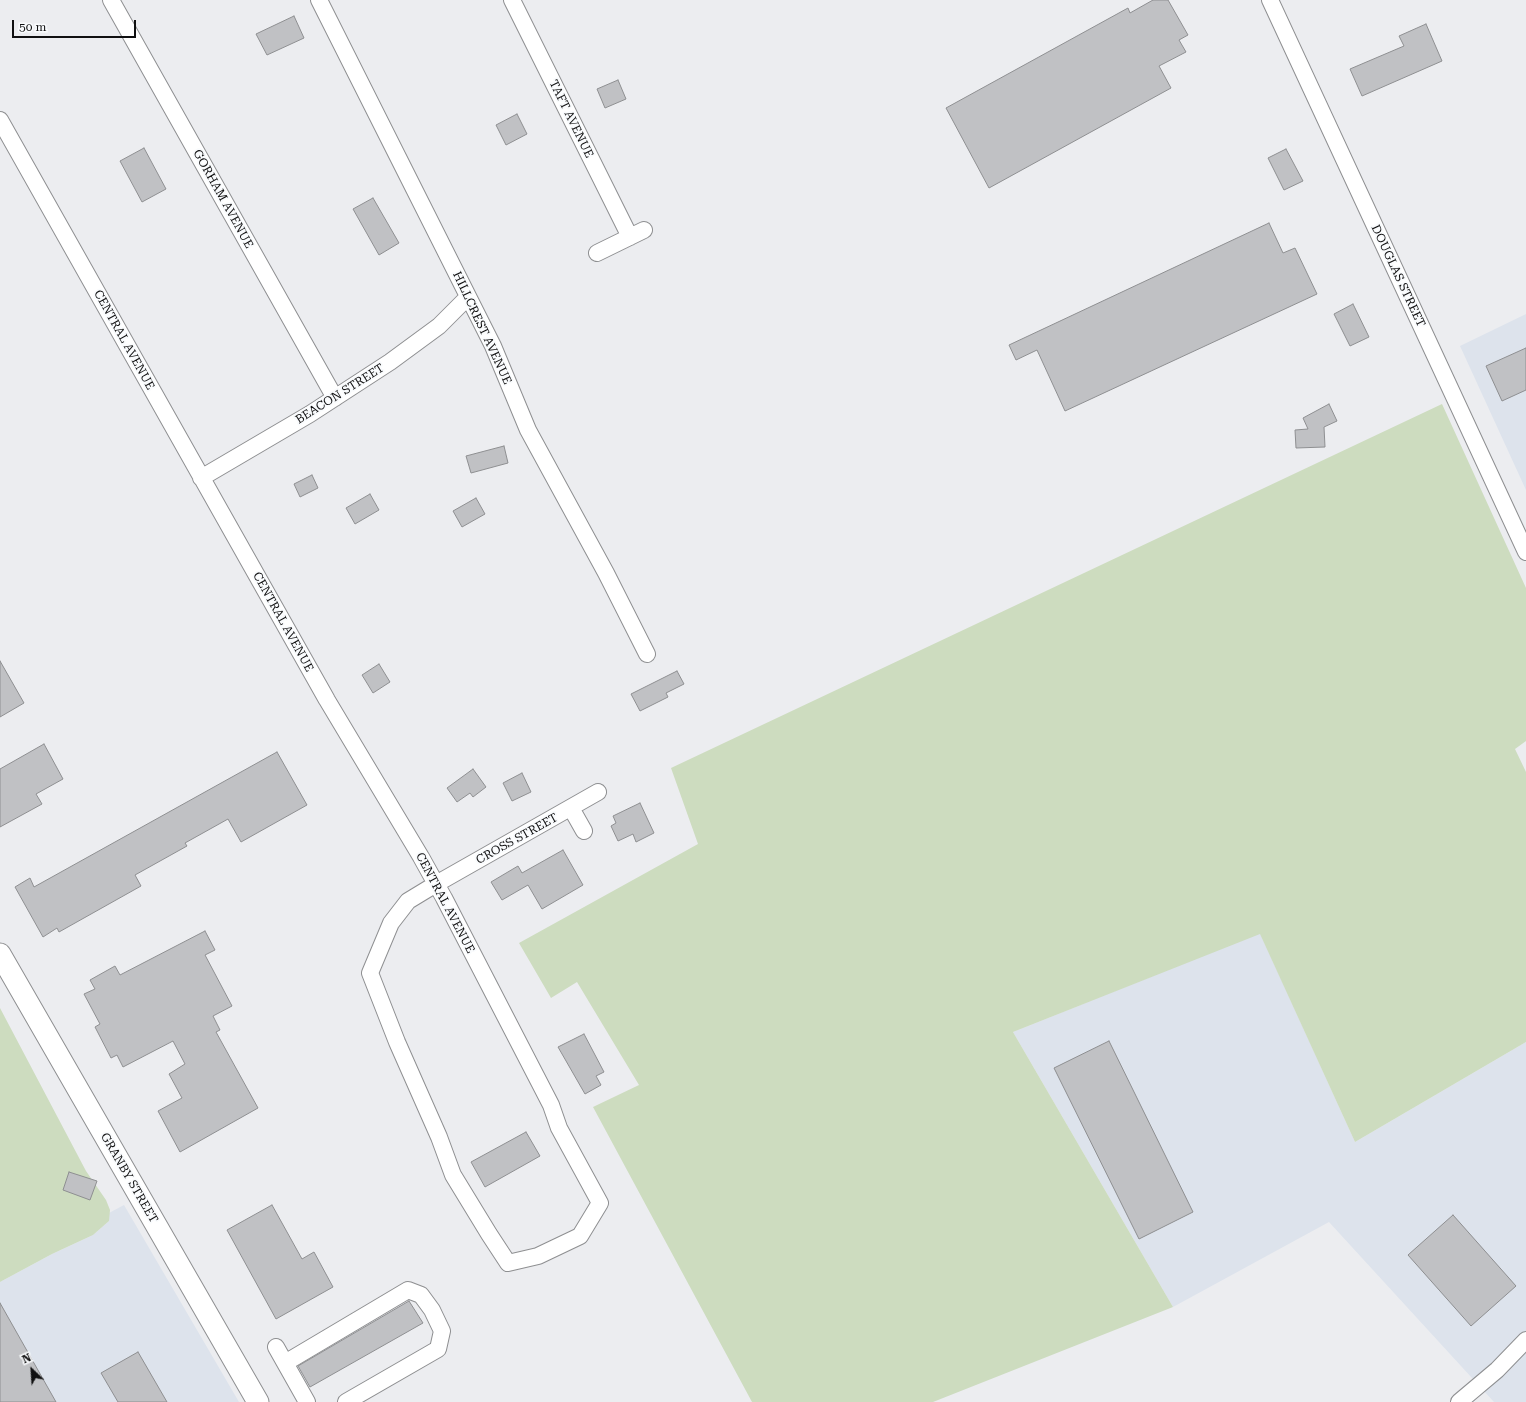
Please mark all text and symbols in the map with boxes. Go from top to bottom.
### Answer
scale bar [14,12,138,38]
text: 50 m [19,20,46,34]
street label: TAFT AVENUE [546,78,596,160]
street label: GORHAM AVENUE [190,147,256,251]
street label: DOUGLAS STREET [1368,223,1428,329]
street label: HILLCREST AVENUE [449,269,515,387]
street label: CENTRAL AVENUE [91,288,157,392]
street label: BEACON STREET [293,361,387,427]
street label: CENTRAL AVENUE [250,570,316,674]
street label: CROSS STREET [474,811,560,867]
street label: CENTRAL AVENUE [412,850,478,956]
street label: GRANBY STREET [97,1130,161,1226]
north arrow [12,1350,52,1390]
text: N [20,1351,33,1366]

